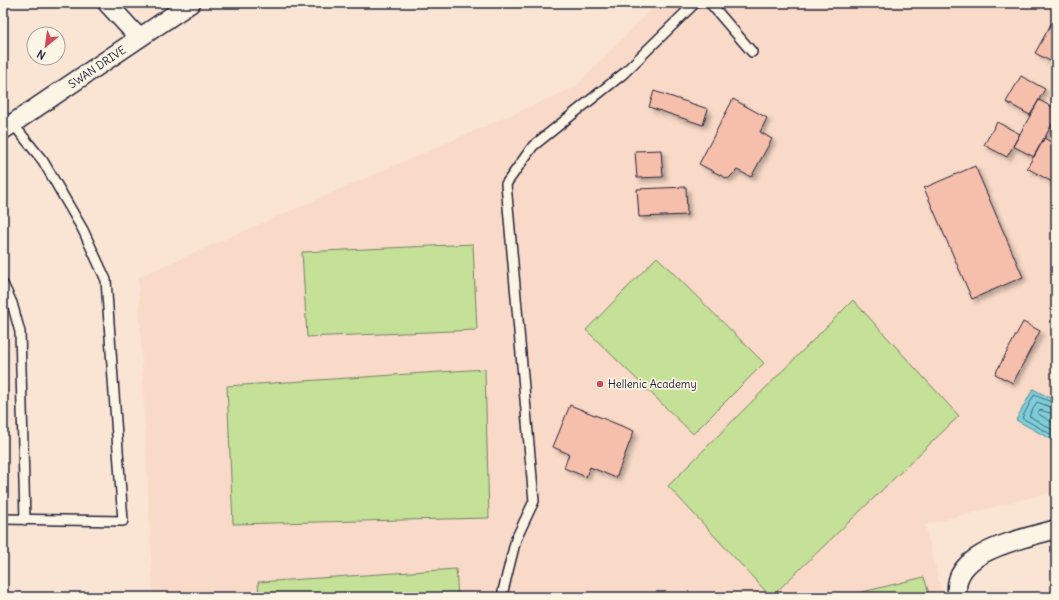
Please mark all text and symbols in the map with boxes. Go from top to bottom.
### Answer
north arrow [26,26,66,66]
street label: SWAN DRIVE [66,43,128,91]
text: N [34,47,48,63]
place label: Hellenic Academy [608,377,697,391]
marker: Hellenic Academy [595,379,605,389]

